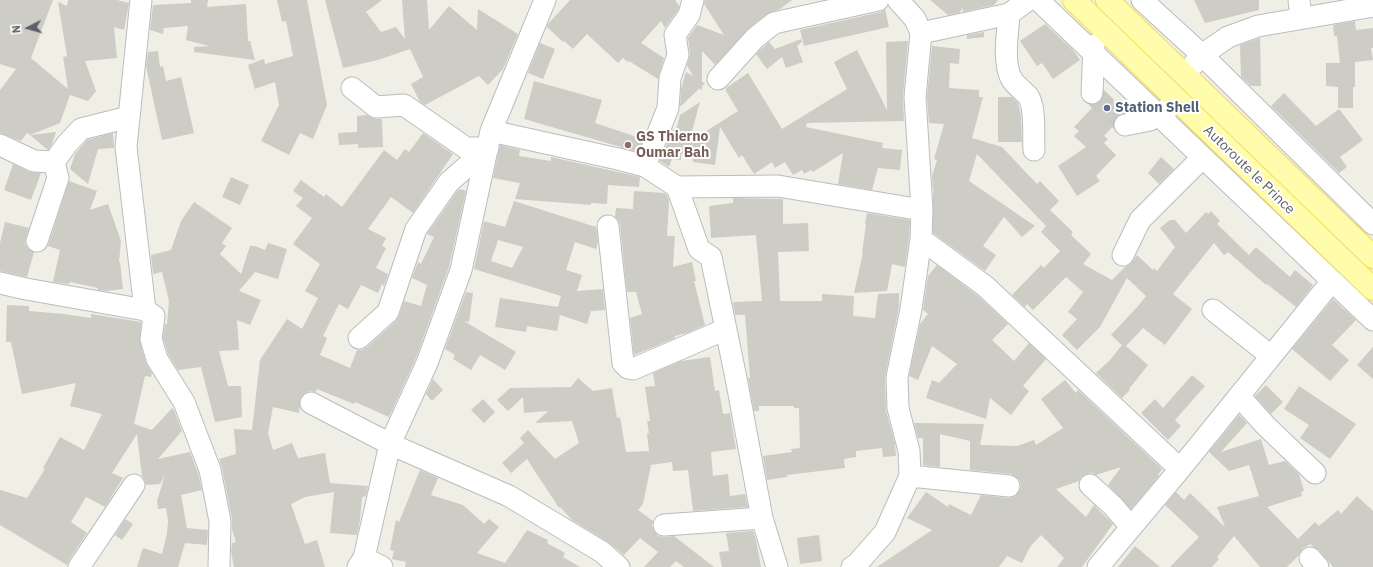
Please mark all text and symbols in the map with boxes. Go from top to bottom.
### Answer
north arrow [8,8,48,48]
text: N [9,25,23,34]
place label: Station Shell [1115,100,1199,116]
marker: Station Shell [1102,103,1112,113]
street label: Autoroute le Prince [1200,122,1298,218]
place label: GS Thierno Oumar Bah [636,129,709,162]
marker: GS Thierno Oumar Bah [623,140,633,150]

